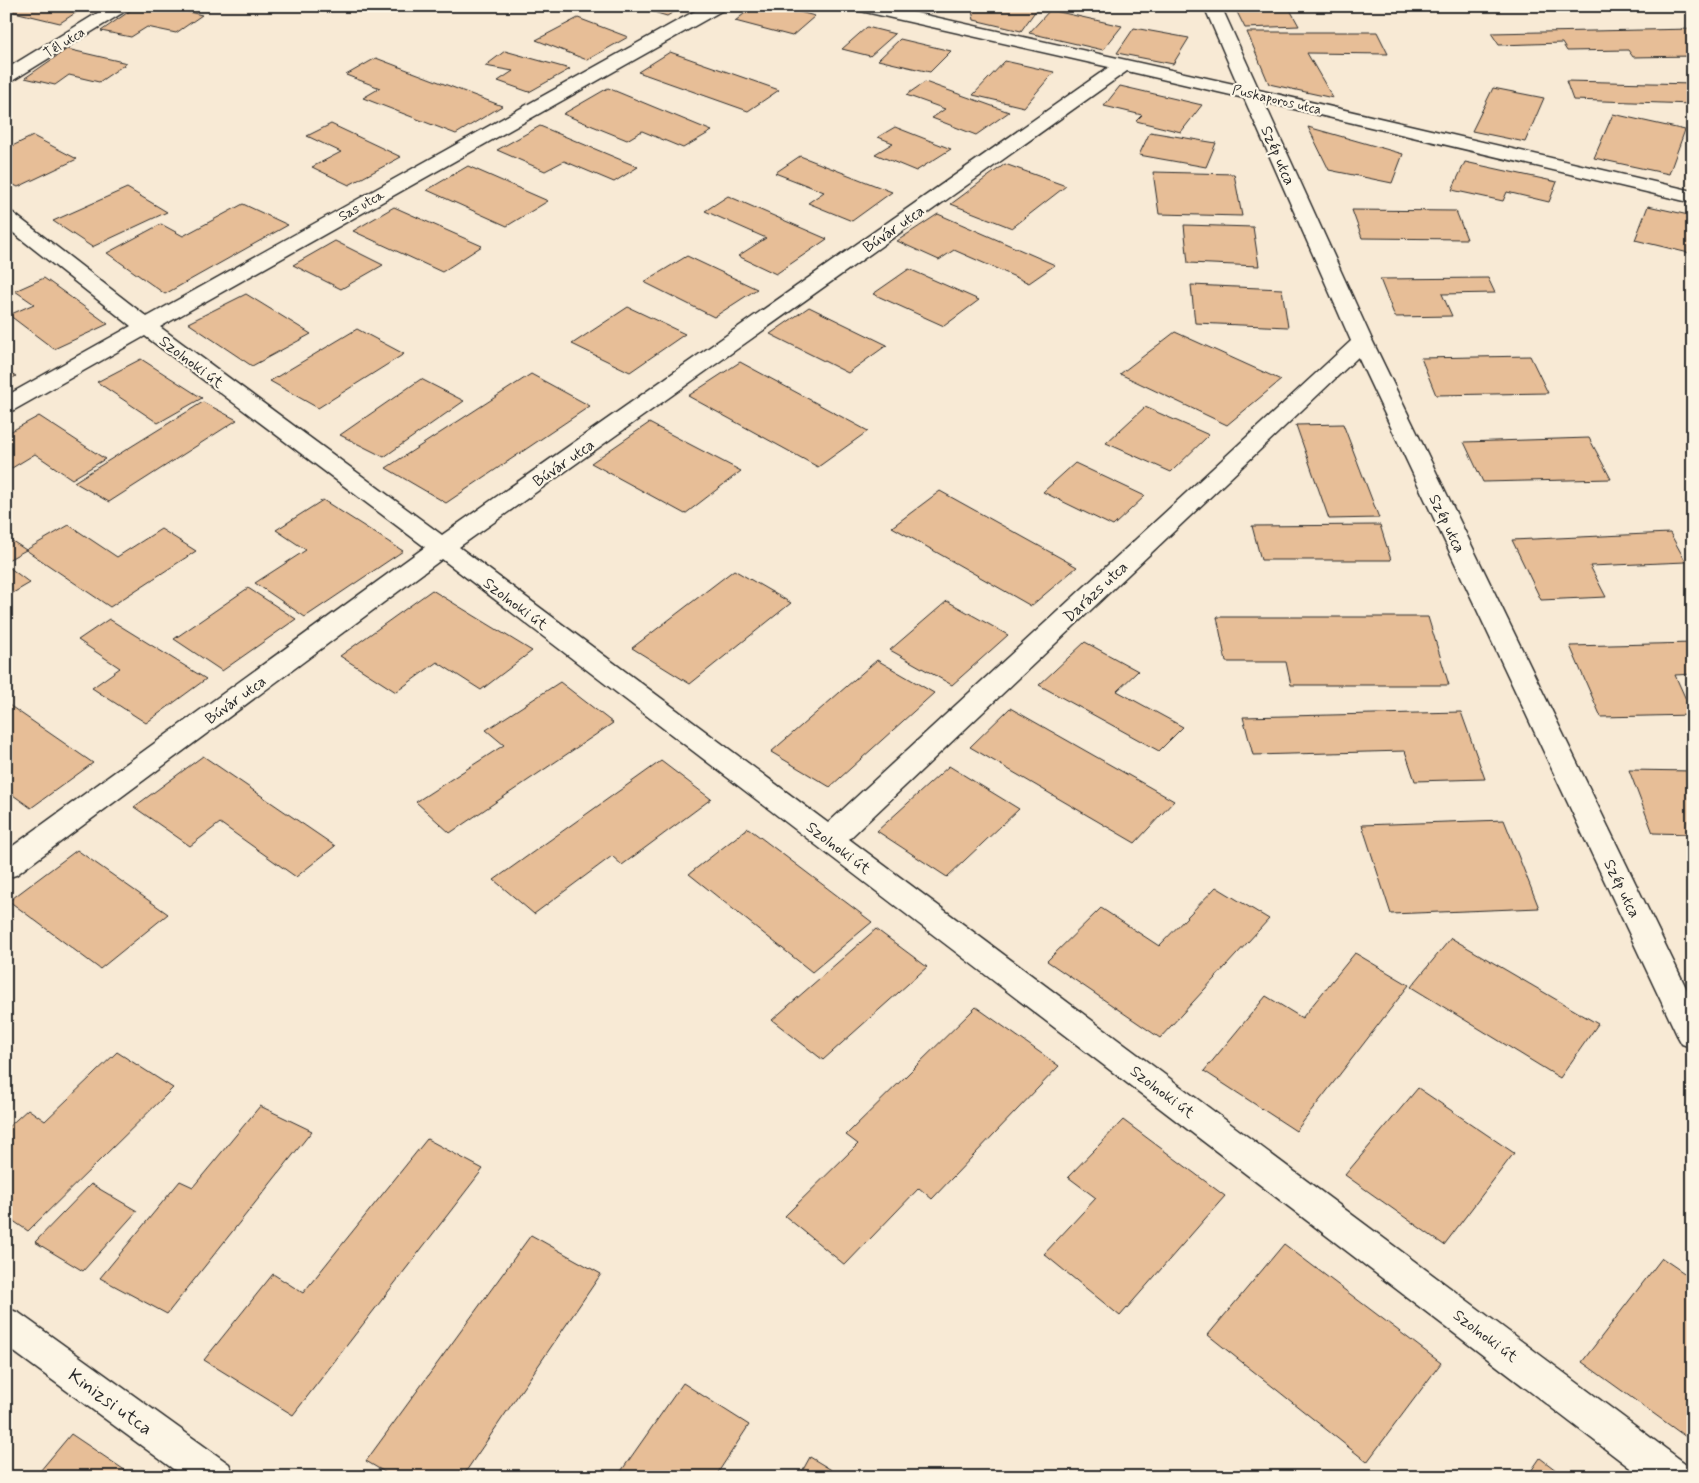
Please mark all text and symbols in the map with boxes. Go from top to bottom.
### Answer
street label: Tél utca [40,23,89,63]
street label: Puskaporos utca [1230,81,1323,119]
street label: Szép utca [1255,123,1300,189]
street label: Sas utca [335,186,388,226]
street label: Búvár utca [859,200,929,258]
street label: Szolnoki út [155,331,228,394]
street label: Búvár utca [529,434,599,492]
street label: Szép utca [1423,491,1470,557]
street label: Darázs utca [1059,557,1133,627]
street label: Szolnoki út [479,573,552,636]
street label: Búvár utca [201,671,271,729]
street label: Szolnoki út [802,817,875,880]
street label: Szép utca [1598,856,1645,922]
street label: Szolnoki út [1126,1061,1199,1124]
street label: Szolnoki út [1449,1305,1522,1368]
street label: Kinizsi utca [63,1363,157,1441]

